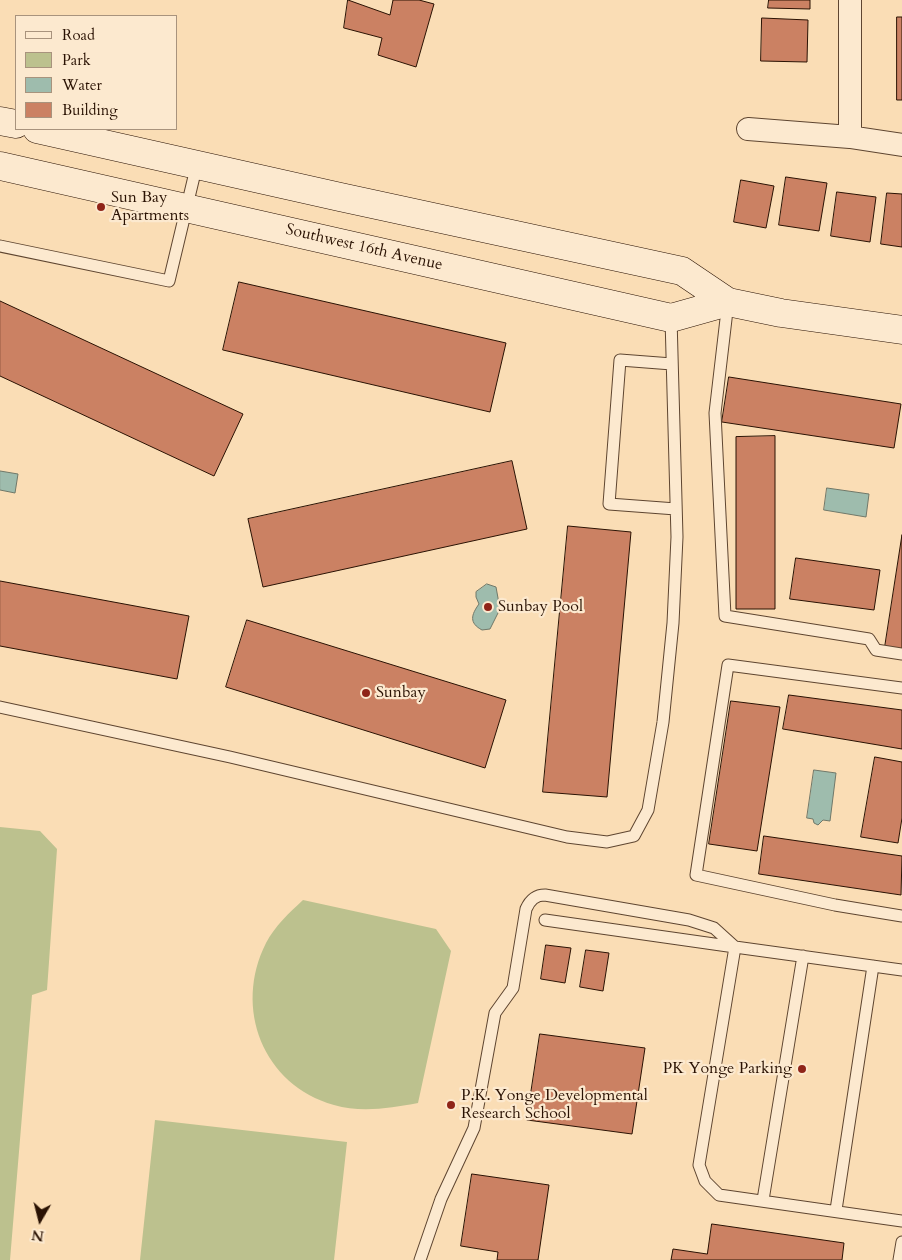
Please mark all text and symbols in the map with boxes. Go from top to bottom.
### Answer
legend [15,15,178,130]
text: Road [62,25,95,45]
text: Park [62,50,91,70]
text: Water [62,75,102,95]
text: Building [62,100,118,120]
place label: Sun Bay Apartments [111,188,189,226]
marker: Sun Bay Apartments [95,201,107,213]
street label: Southwest 16th Avenue [284,221,444,275]
place label: Sunbay Pool [498,597,583,617]
marker: Sunbay Pool [482,601,494,613]
place label: Sunbay [376,683,426,703]
marker: Sunbay [360,687,372,699]
place label: PK Yonge Parking [663,1059,792,1079]
marker: PK Yonge Parking [796,1063,808,1075]
place label: P.K. Yonge Developmental Research School [461,1086,648,1124]
marker: P.K. Yonge Developmental Research School [445,1099,457,1111]
north arrow [15,1195,65,1245]
text: N [31,1225,45,1246]

